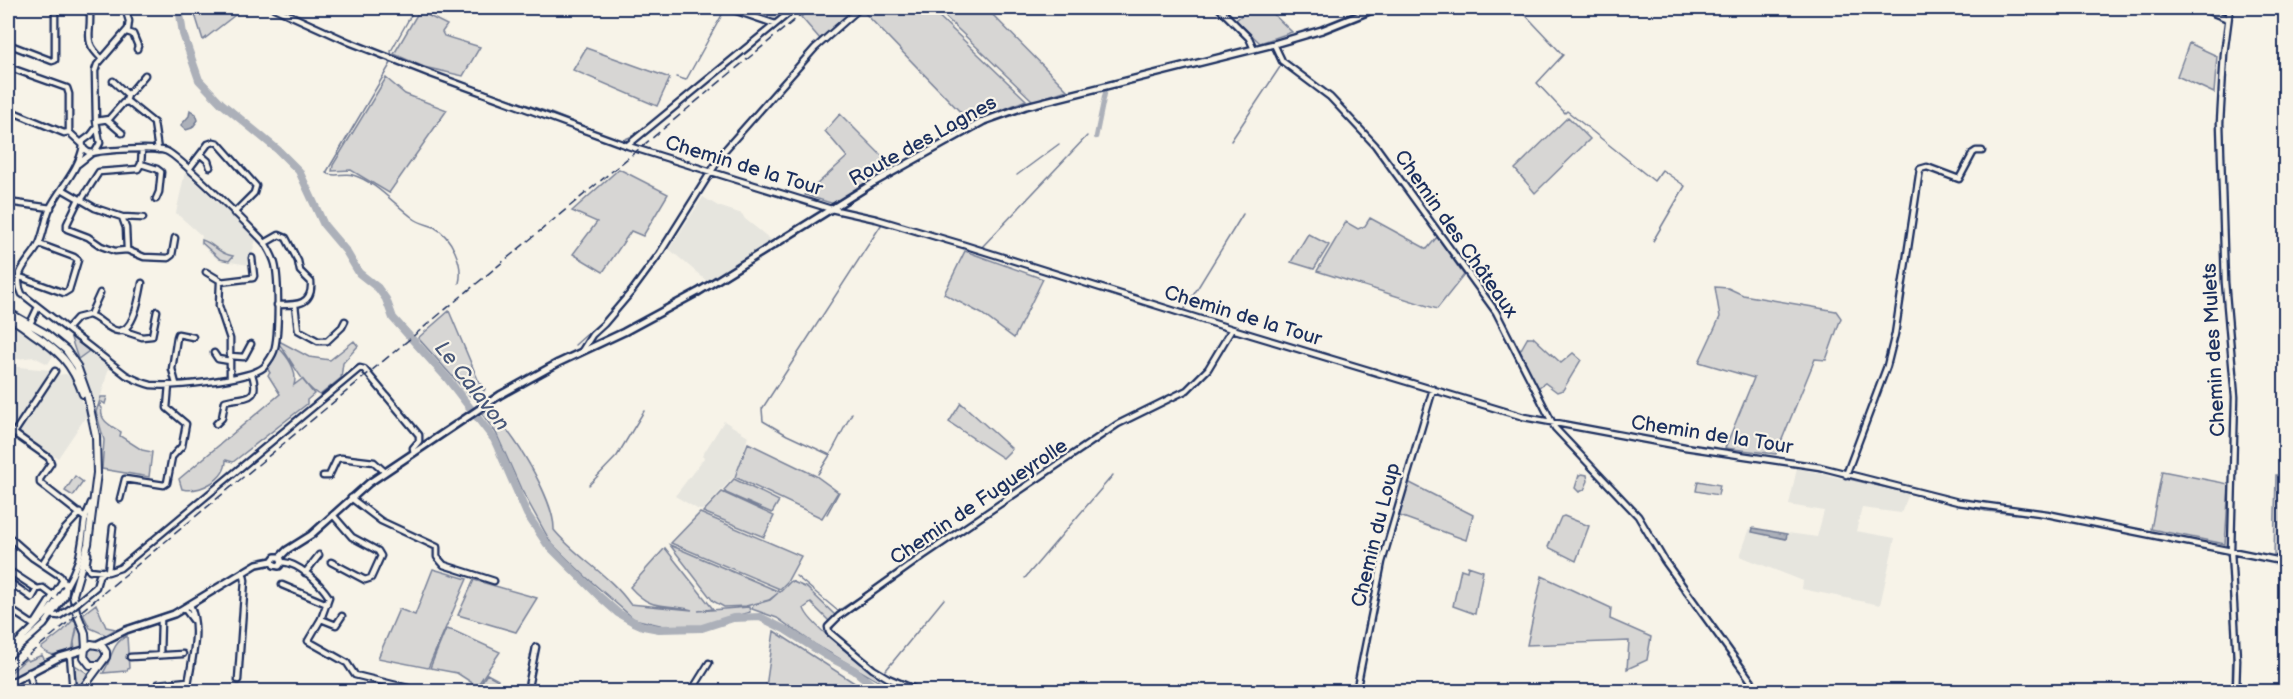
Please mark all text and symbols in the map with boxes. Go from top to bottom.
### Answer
street label: Route des Lagnes [845,91,1001,191]
street label: Chemin de la Tour [662,131,826,202]
street label: Chemin des Châteaux [1389,145,1523,323]
street label: Chemin des Mulets [2197,262,2231,438]
street label: Chemin de la Tour [1161,281,1325,352]
water label: Le Calavon [429,336,515,436]
street label: Chemin de la Tour [1629,410,1795,460]
street label: Chemin de Fugueyrolle [886,434,1072,570]
street label: Chemin du Loup [1346,460,1406,610]

